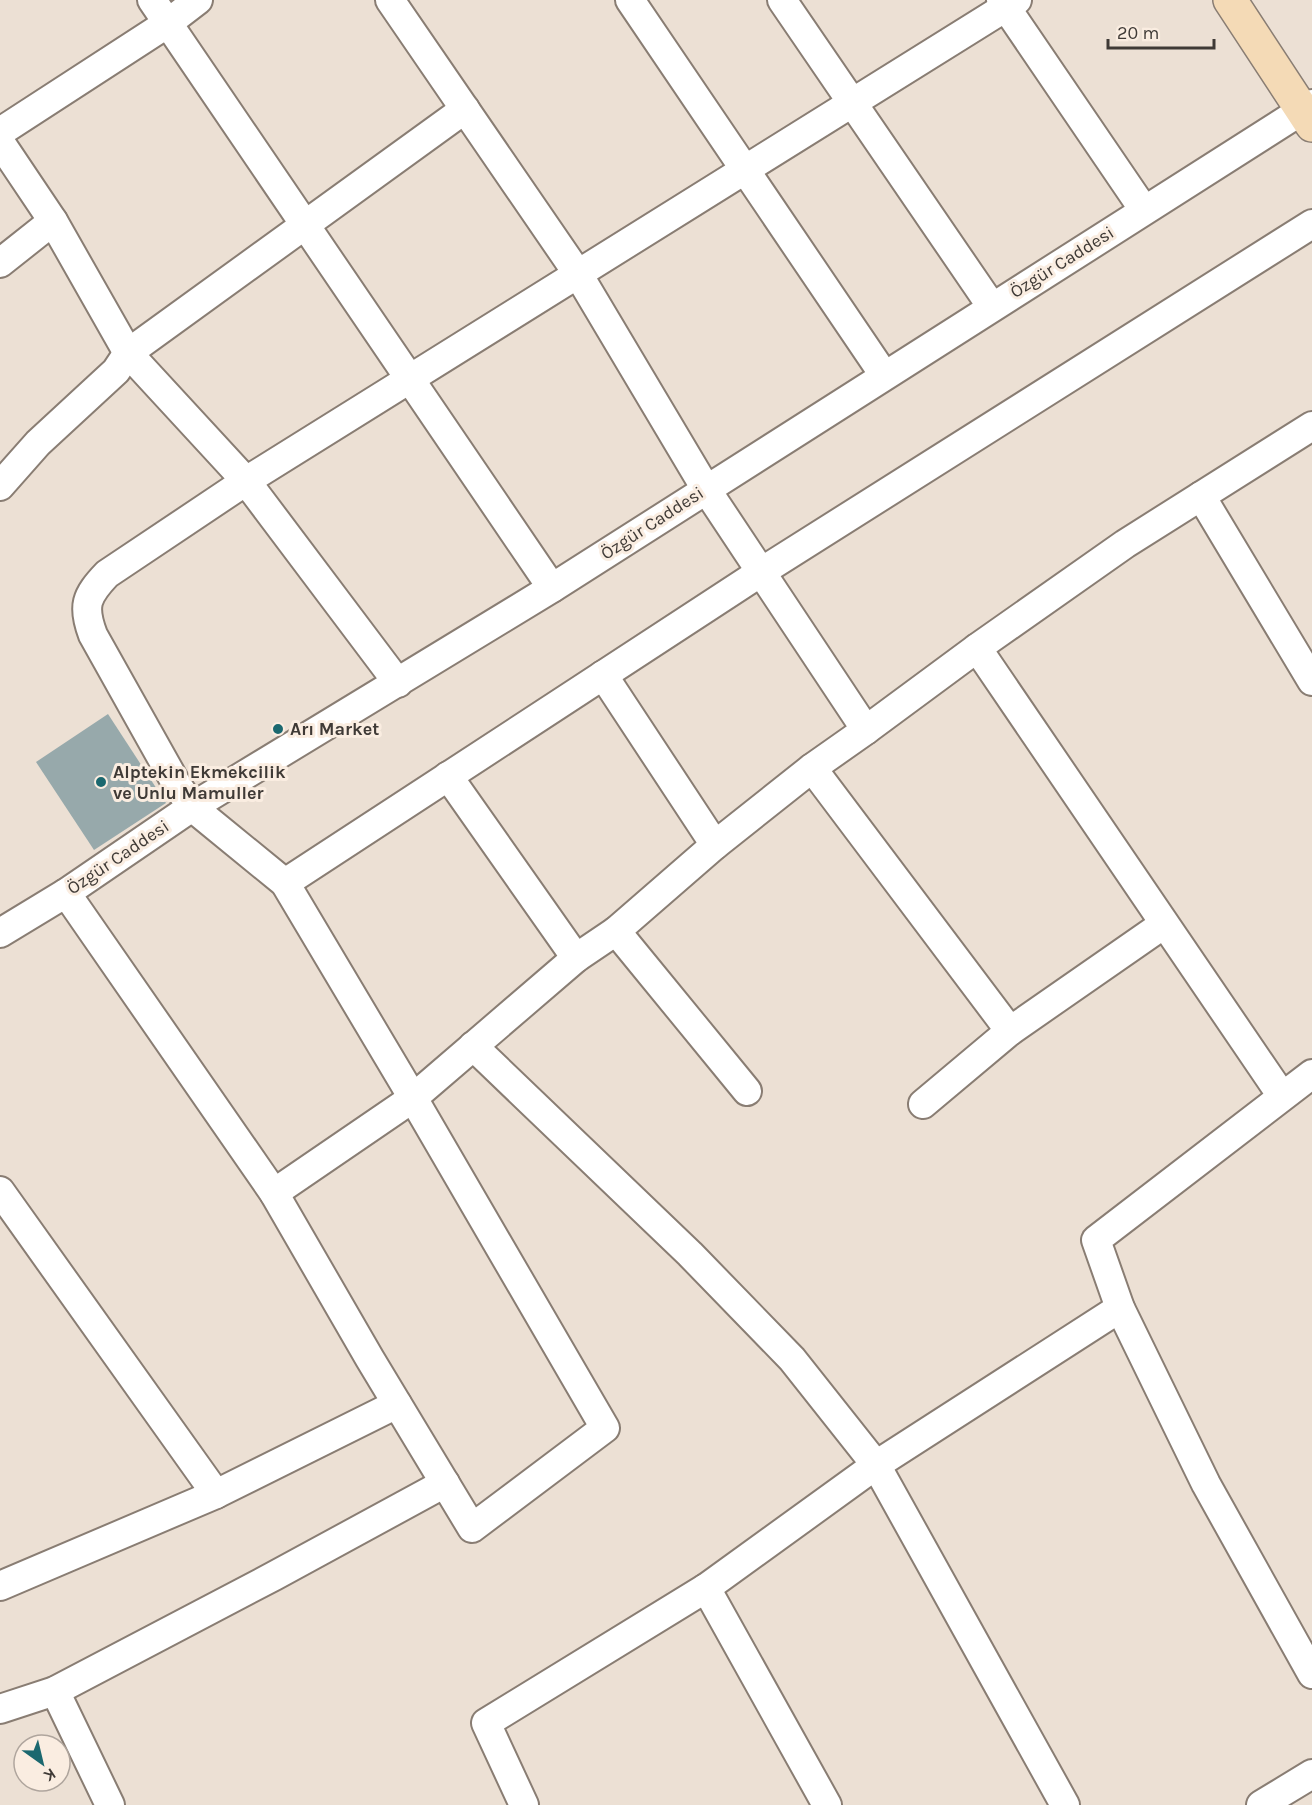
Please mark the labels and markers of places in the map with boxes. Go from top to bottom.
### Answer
place label: Arı Market [290,718,379,740]
marker: Arı Market [271,722,285,736]
place label: Alptekin Ekmekcilik ve Unlu Mamuller [113,761,286,804]
marker: Alptekin Ekmekcilik ve Unlu Mamuller [94,775,108,789]

